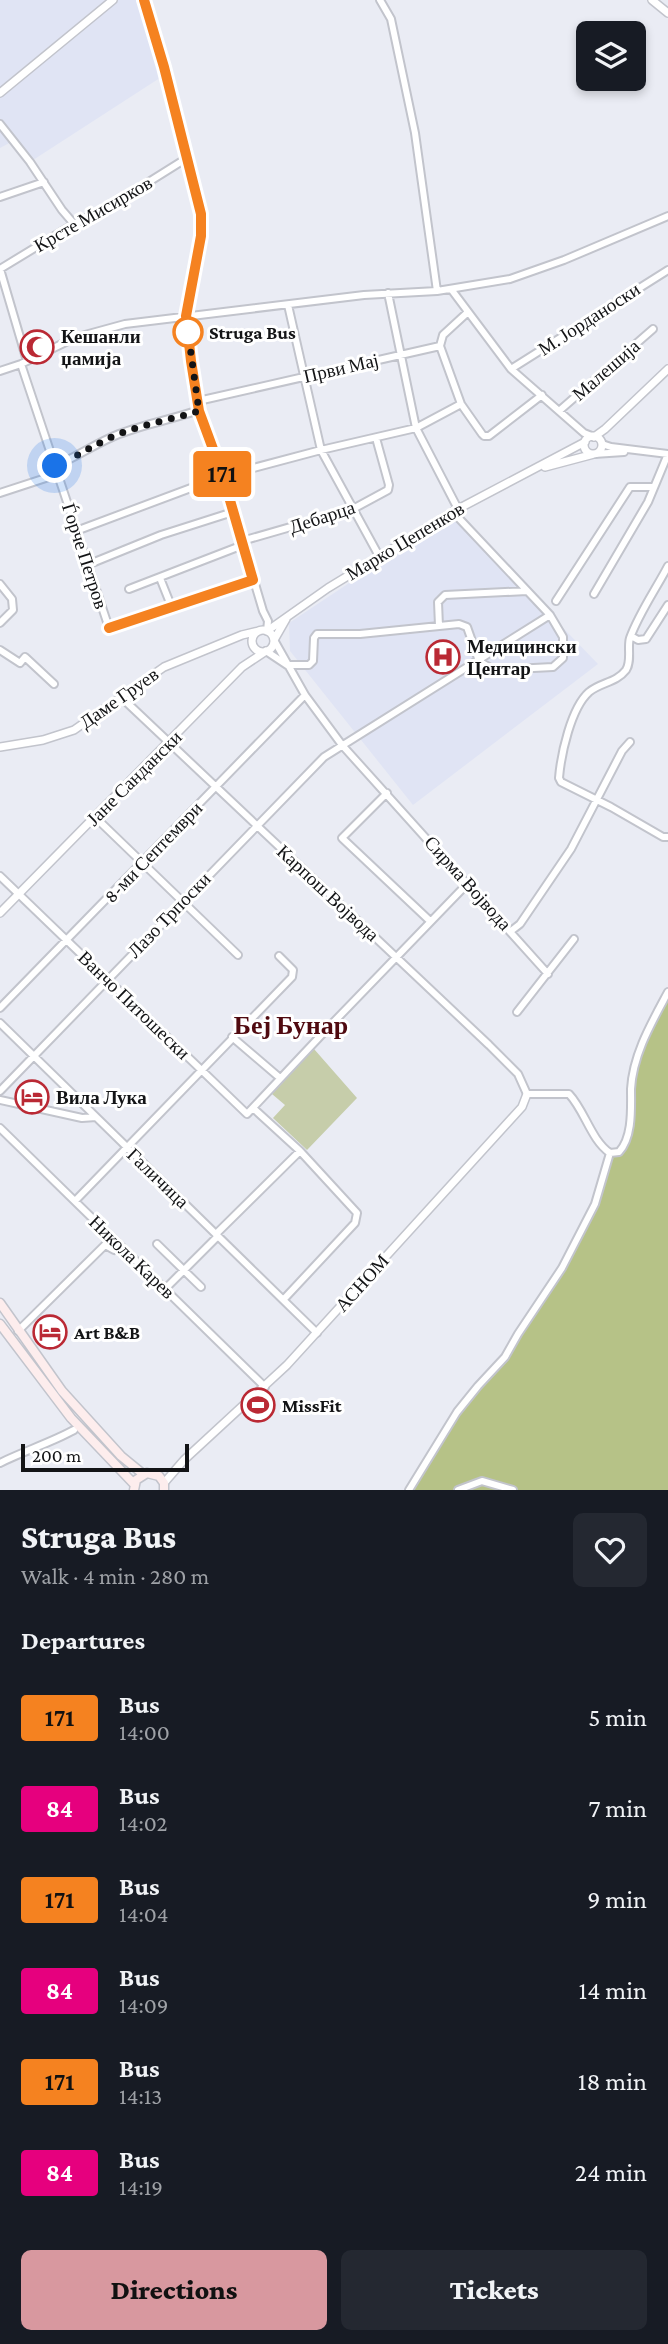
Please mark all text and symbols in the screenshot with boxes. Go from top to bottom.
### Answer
map controls [576,21,646,91]
button: layers [576,21,646,91]
street label: Крсте Мисирков [30,172,156,256]
street label: М. Јорданоски [534,278,644,360]
marker: Struga Bus [173,317,203,347]
place label: Struga Bus [209,322,296,343]
place label: Кешанли џамија [61,326,141,369]
mosque icon: Кешанли џамија [18,328,56,366]
street label: Малешија [568,335,644,405]
street label: Први Мај [301,349,381,387]
your location [37,448,72,483]
line badge: 171 [182,451,262,497]
text: 171 [207,460,237,487]
street label: Дебарца [287,496,358,537]
street label: Марко Цепенков [342,498,468,584]
street label: Ѓорче Петров [58,501,112,611]
place label: Медицински Центар [467,636,577,679]
hospital icon: Медицински Центар [424,638,462,676]
street label: Даме Груев [76,663,162,733]
street label: Јане Сандански [82,726,186,830]
street label: 8-ми Септември [100,797,206,907]
street label: Сирма Војвода [420,832,516,935]
street label: Карпош Војвода [273,840,384,946]
street label: Лазо Трпоски [123,868,215,962]
street label: Ванчо Питошески [74,946,194,1064]
district label: Беј Бунар [234,1011,348,1040]
hotel icon: Вила Лука [13,1078,51,1116]
place label: Вила Лука [56,1087,147,1108]
street label: Галичица [123,1144,193,1213]
street label: Никола Карев [85,1211,179,1303]
street label: АСНОМ [331,1250,393,1316]
hotel icon: Art B&B [31,1313,69,1351]
place label: Art B&B [73,1322,140,1343]
sports icon: MissFit [239,1386,277,1424]
place label: MissFit [282,1395,342,1416]
scale bar [21,1441,189,1473]
text: 200 m [32,1445,81,1466]
button: heart [573,1513,647,1587]
text: Struga Bus [21,1518,176,1555]
text: Walk · 4 min · 280 m [21,1563,209,1589]
text: Departures [21,1626,145,1655]
text: Bus [119,1690,160,1719]
text: 5 min [588,1703,647,1732]
text: 171 [45,1704,74,1731]
text: 14:00 [119,1719,170,1745]
text: Bus [119,1781,160,1810]
text: 7 min [588,1794,647,1823]
text: 84 [46,1795,73,1822]
text: 14:02 [119,1810,167,1836]
text: Bus [119,1872,160,1901]
text: 9 min [587,1885,647,1914]
text: 171 [45,1886,74,1913]
text: 14:04 [119,1901,168,1927]
text: Bus [119,1963,160,1992]
text: 14 min [579,1976,647,2005]
text: 84 [46,1977,73,2004]
text: 14:09 [119,1992,168,2018]
text: Bus [119,2054,160,2083]
text: 18 min [578,2067,647,2096]
text: 171 [45,2068,74,2095]
text: 14:13 [119,2083,162,2109]
text: Bus [119,2145,160,2174]
text: 24 min [575,2158,647,2187]
text: 84 [46,2159,73,2186]
text: 14:19 [119,2174,163,2200]
button: Directions [21,2250,327,2330]
button: Tickets [341,2250,647,2330]

